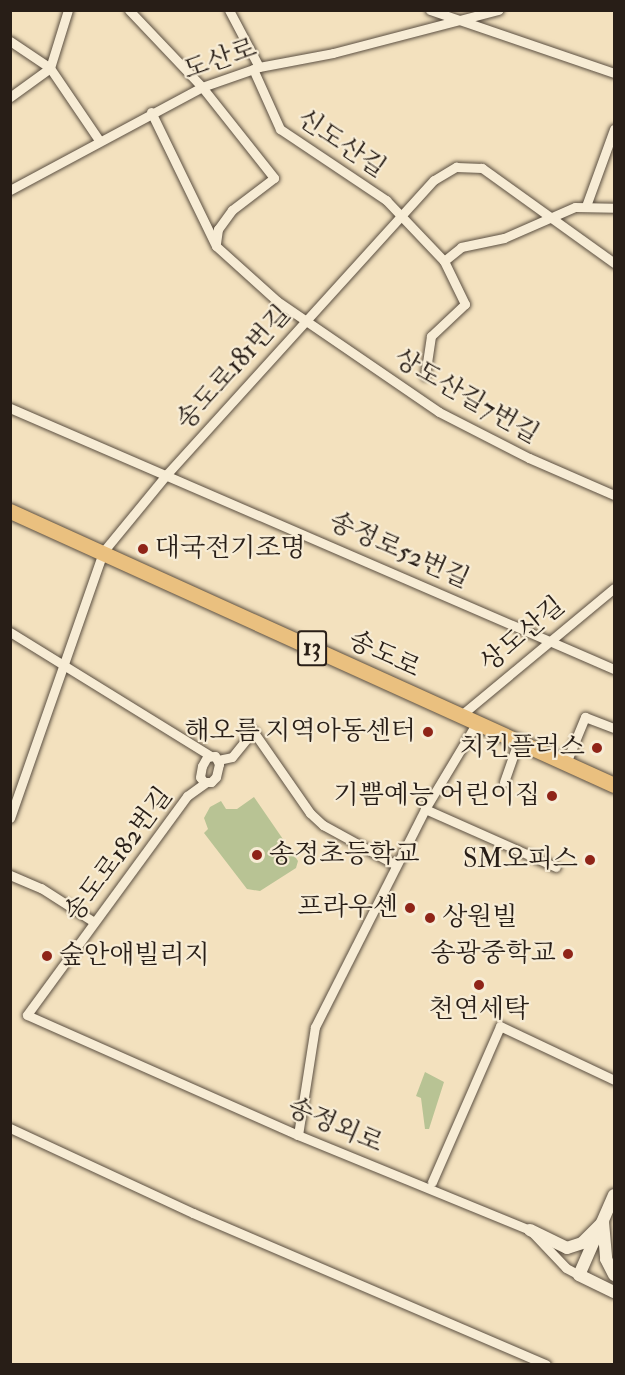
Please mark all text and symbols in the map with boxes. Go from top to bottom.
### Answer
street label: 도산로 [179,33,261,87]
street label: 신도산길 [291,103,391,185]
street label: 송도로181번길 [170,299,298,437]
street label: 상도산길7번길 [388,343,544,451]
street label: 송정로52번길 [324,506,474,596]
place label: 대국전기조명 [155,533,306,565]
marker: 대국전기조명 [136,542,150,556]
street label: 상도산길 [474,591,572,679]
street label: 송도로 [343,625,425,685]
road number: 13 [297,627,327,669]
place label: 해오름 지역아동센터 [184,716,416,748]
marker: 해오름 지역아동센터 [421,725,435,739]
place label: 치킨플러스 [459,732,585,764]
marker: 치킨플러스 [590,741,604,755]
place label: 기쁨예능 어린이집 [334,780,540,812]
street label: 송도로182번길 [58,782,180,928]
marker: 기쁨예능 어린이집 [545,789,559,803]
place label: 송정초등학교 [269,839,420,871]
place label: SM오피스 [463,844,578,876]
marker: 송정초등학교 [250,848,264,862]
marker: SM오피스 [583,853,597,867]
place label: 프라우센 [298,892,398,924]
marker: 프라우센 [403,901,417,915]
place label: 상원빌 [442,902,517,934]
marker: 상원빌 [423,911,437,925]
place label: 송광중학교 [430,938,556,970]
place label: 숲안애빌리지 [59,940,210,972]
marker: 송광중학교 [561,947,575,961]
marker: 숲안애빌리지 [40,949,54,963]
marker: 천연세탁 [472,978,486,992]
place label: 천연세탁 [429,994,529,1026]
street label: 송정외로 [283,1092,387,1160]

